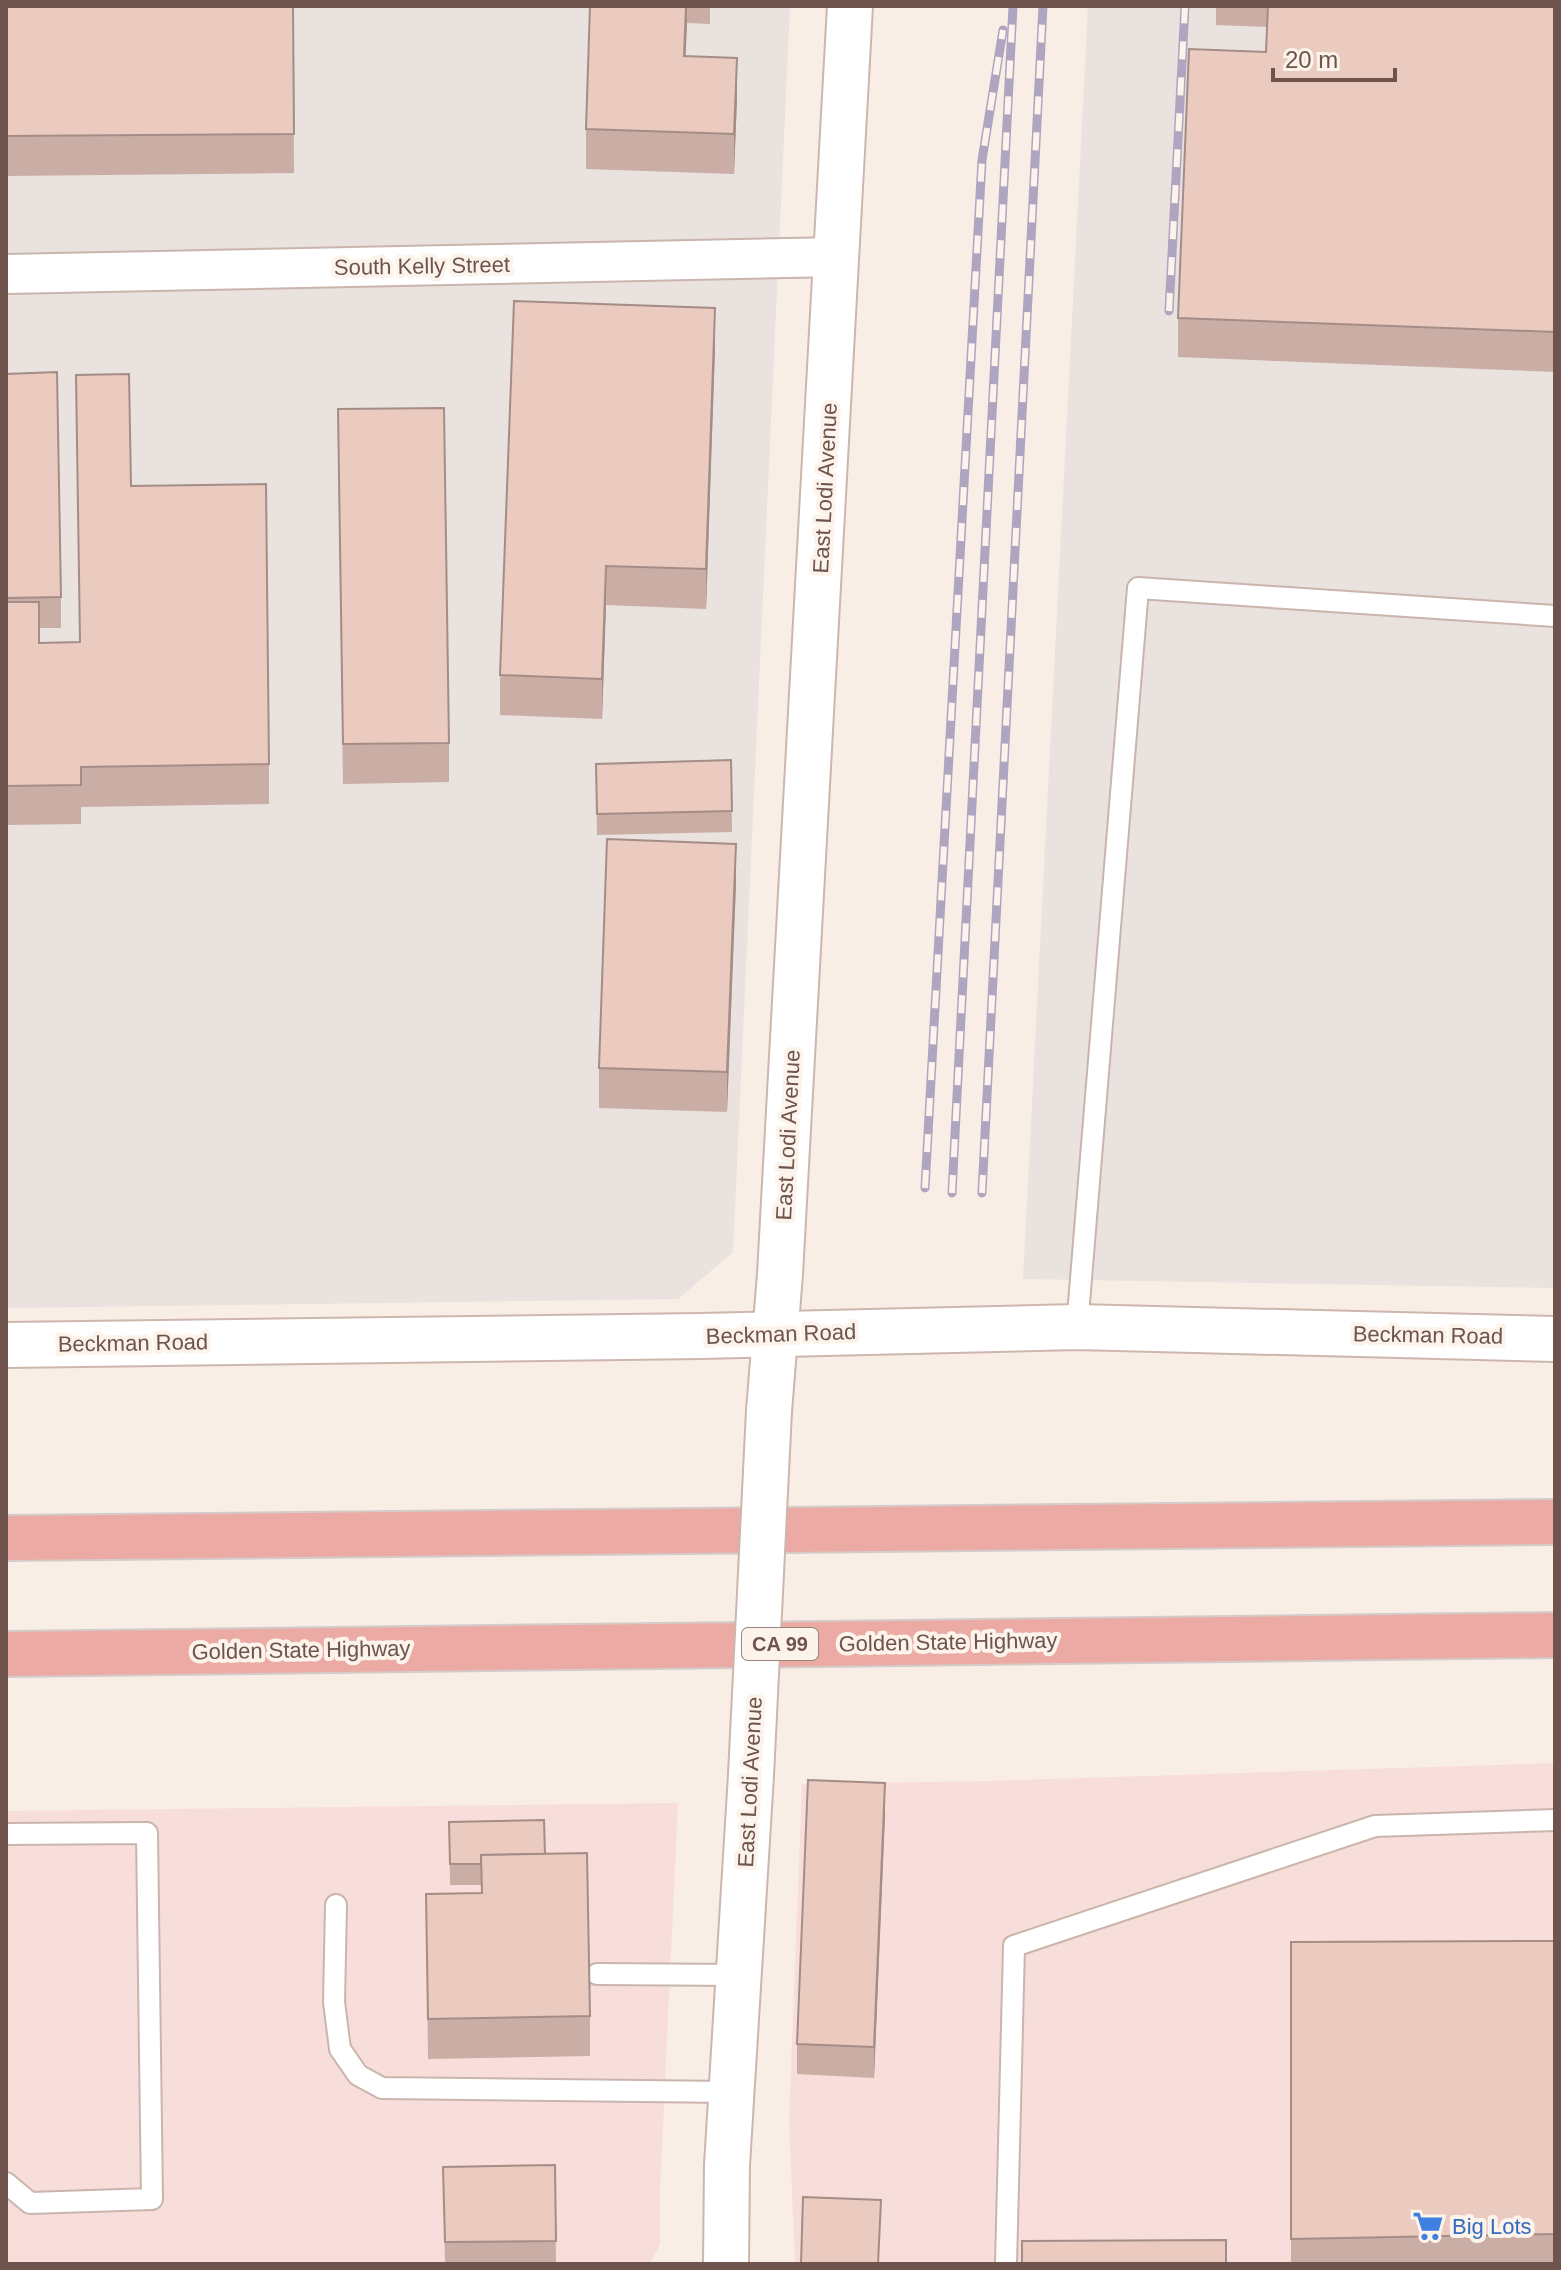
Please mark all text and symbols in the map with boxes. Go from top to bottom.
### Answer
scale bar [1273,32,1395,82]
text: 20 m [1285,46,1338,73]
street label: South Kelly Street [334,252,510,280]
street label: East Lodi Avenue [808,402,842,574]
street label: East Lodi Avenue [771,1049,805,1221]
street label: Beckman Road [705,1319,857,1349]
street label: Beckman Road [1353,1321,1503,1349]
street label: Beckman Road [58,1329,208,1357]
road number: CA 99 [742,1628,818,1660]
street label: Golden State Highway [838,1628,1058,1656]
street label: Golden State Highway [191,1636,411,1664]
street label: East Lodi Avenue [733,1696,767,1868]
supermarket icon: Big Lots [1411,2209,1445,2243]
place label: Big Lots [1452,2214,1532,2239]

